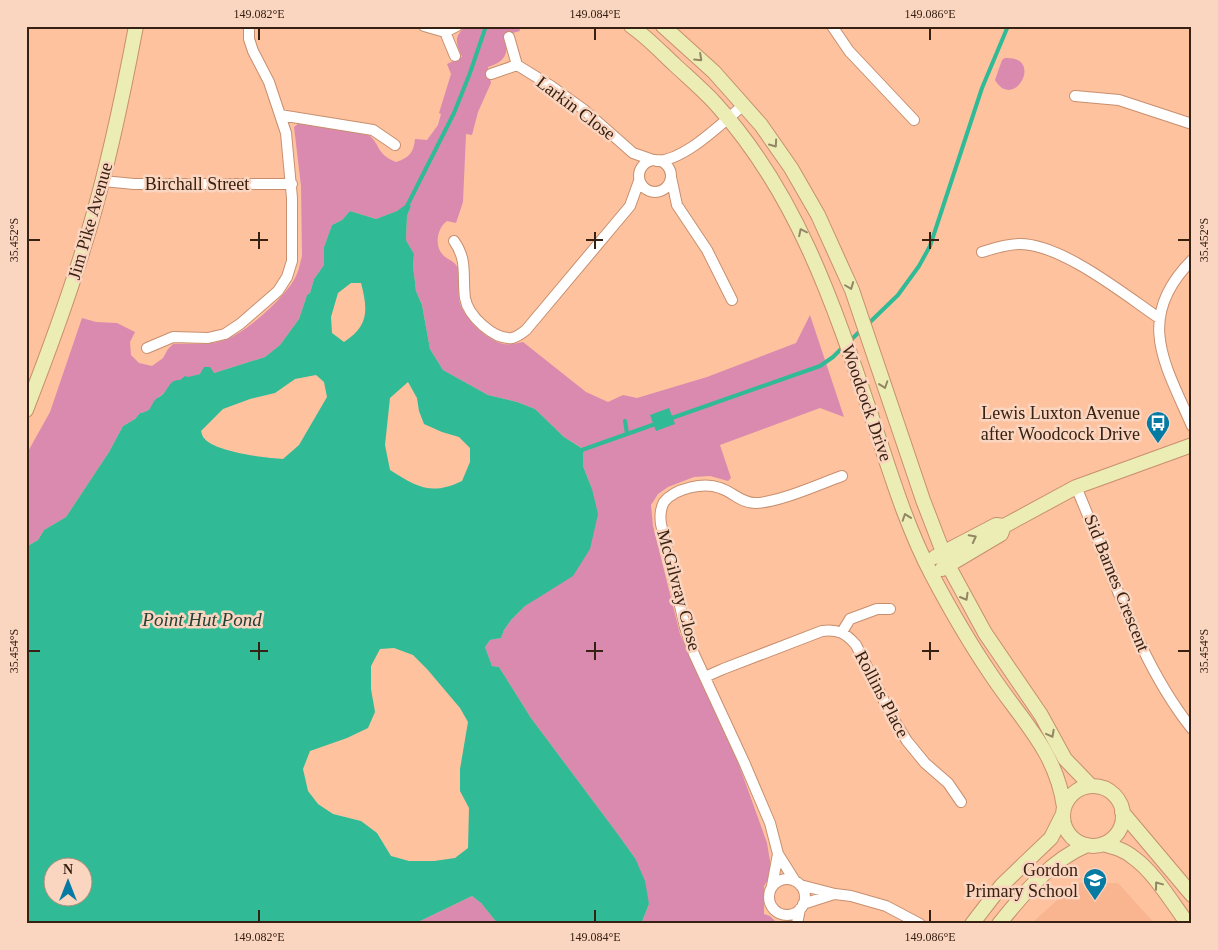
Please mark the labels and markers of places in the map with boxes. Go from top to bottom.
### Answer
place label: Lewis Luxton Avenue after Woodcock Drive [981,403,1140,444]
bus stop icon: Lewis Luxton Avenue after Woodcock Drive [1145,410,1171,444]
place label: Gordon Primary School [966,860,1078,901]
school or university icon: Gordon Primary School [1082,867,1108,901]

